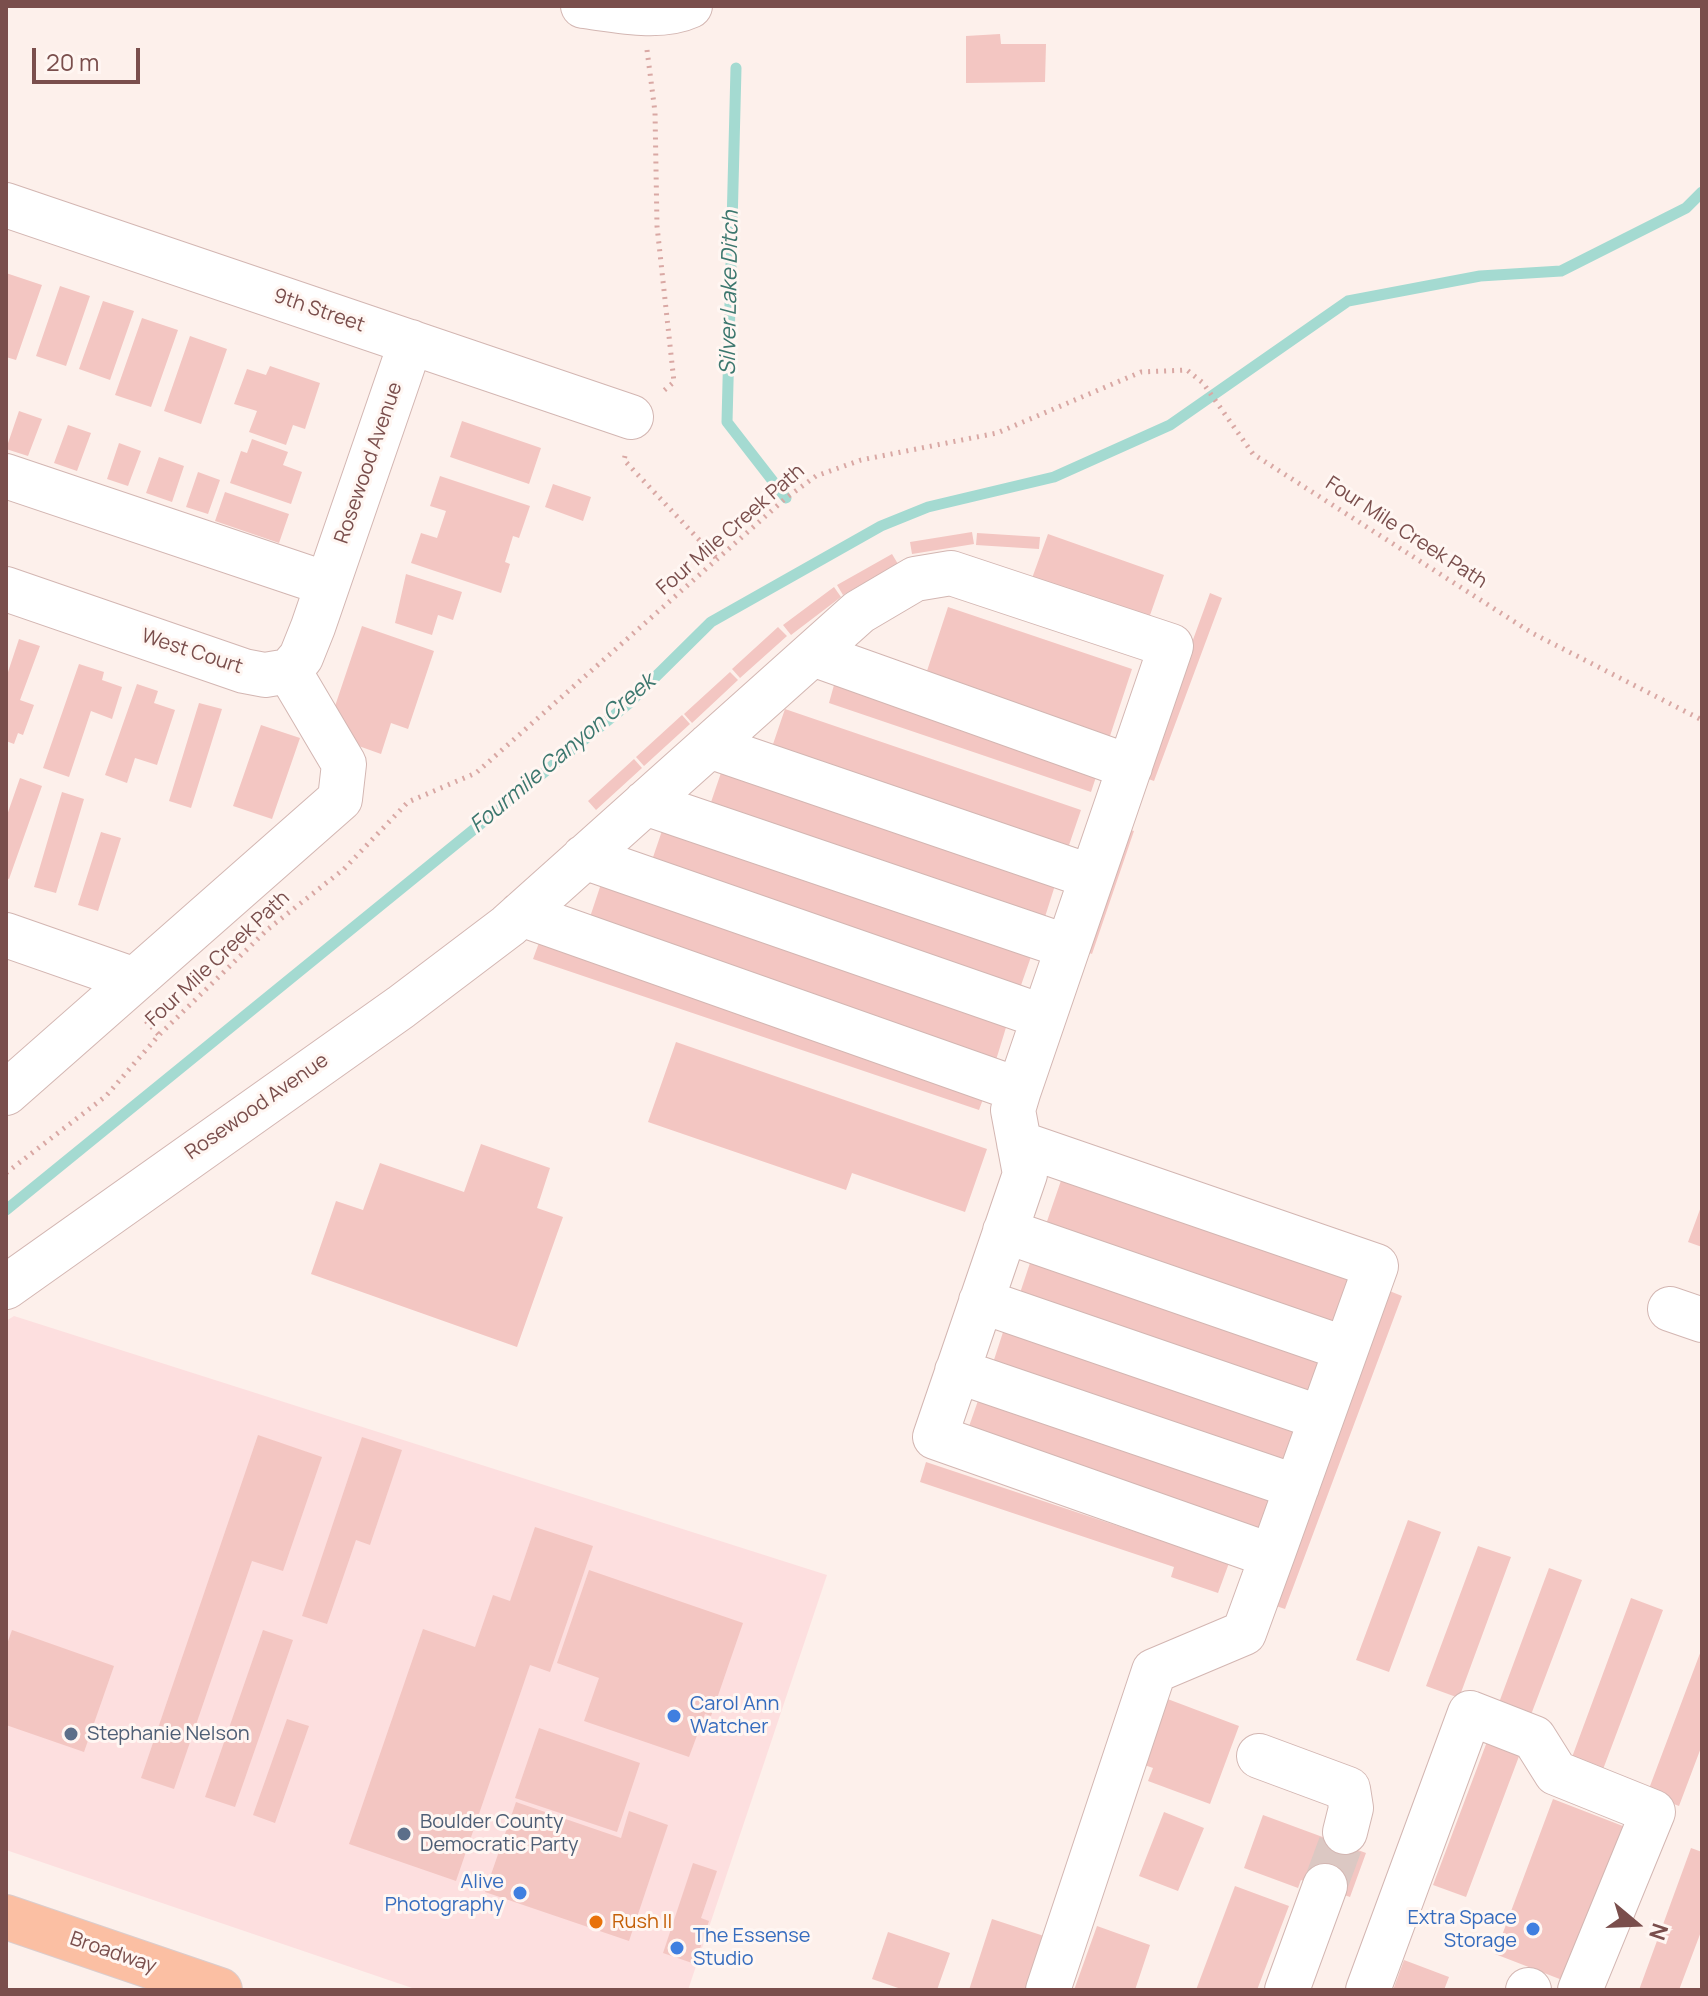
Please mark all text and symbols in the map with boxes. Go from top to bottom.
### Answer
scale bar [36,32,144,82]
text: 20 m [46,45,99,78]
water label: Silver Lake Ditch [715,210,745,376]
street label: 9th Street [270,284,368,338]
street label: Rosewood Avenue [330,379,408,547]
street label: Four Mile Creek Path [652,459,810,601]
street label: Four Mile Creek Path [1321,472,1491,594]
street label: West Court [138,624,246,680]
water label: Fourmile Canyon Creek [465,669,661,839]
street label: Four Mile Creek Path [141,886,295,1032]
street label: Rosewood Avenue [181,1049,333,1165]
place label: Carol Ann Watcher [690,1692,779,1739]
marker: Carol Ann Watcher [665,1707,683,1725]
place label: Stephanie Nelson [87,1722,250,1746]
marker: Stephanie Nelson [62,1725,80,1743]
place label: Boulder County Democratic Party [420,1810,578,1857]
marker: Boulder County Democratic Party [395,1825,413,1843]
place label: Alive Photography [385,1870,504,1917]
marker: Alive Photography [511,1884,529,1902]
north arrow [1596,1884,1676,1964]
place label: Extra Space Storage [1407,1906,1517,1953]
place label: Rush II [612,1910,672,1934]
marker: Rush II [587,1913,605,1931]
text: N [1642,1919,1675,1944]
marker: Extra Space Storage [1524,1920,1542,1938]
place label: The Essense Studio [693,1924,810,1971]
street label: Broadway [67,1927,159,1979]
marker: The Essense Studio [668,1939,686,1957]

